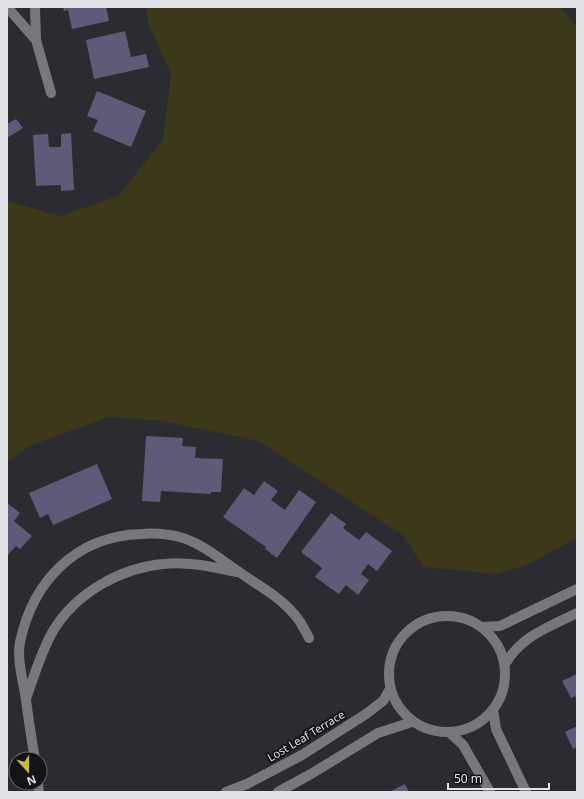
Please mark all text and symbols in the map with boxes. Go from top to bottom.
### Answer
street label: Lost Leaf Terrace [264,707,347,765]
north arrow [8,751,48,791]
scale bar [448,765,549,791]
text: 50 m [454,770,482,787]
text: N [25,772,39,789]

